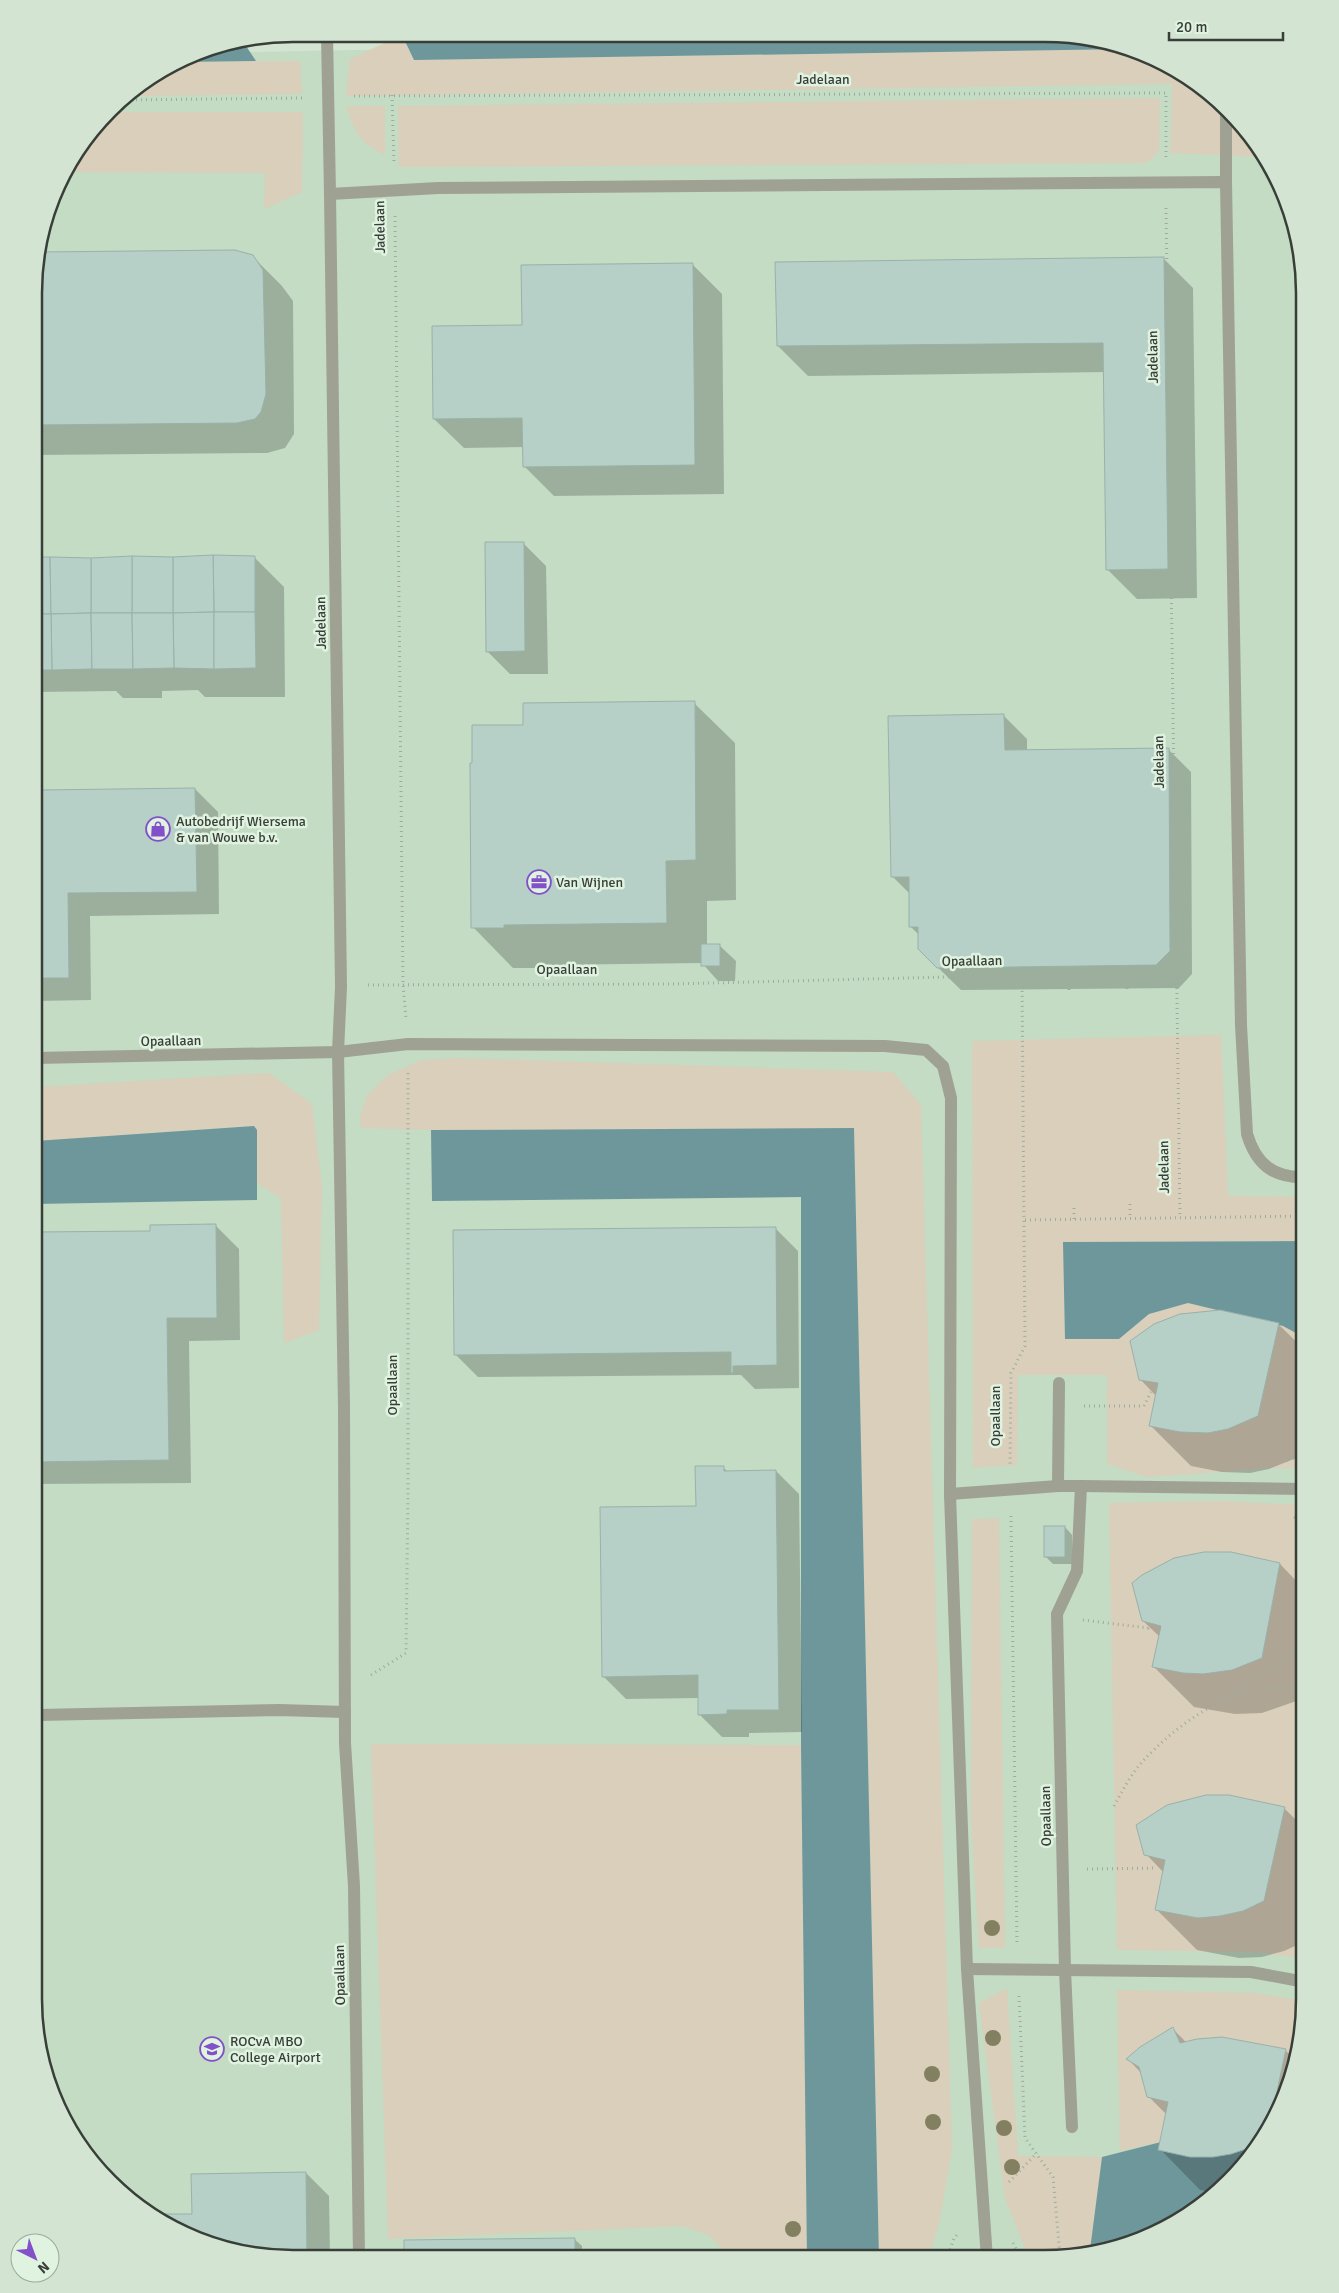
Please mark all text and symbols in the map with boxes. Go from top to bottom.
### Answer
scale bar [1169,10,1283,42]
text: 20 m [1176,18,1207,36]
street label: Jadelaan [796,71,850,88]
street label: Jadelaan [371,200,389,254]
street label: Jadelaan [1144,330,1162,384]
street label: Jadelaan [312,596,330,650]
street label: Jadelaan [1150,735,1168,789]
place label: Autobedrijf Wiersema & van Wouwe b.v. [176,813,306,846]
shop icon: Autobedrijf Wiersema & van Wouwe b.v. [145,816,171,842]
office icon: Van Wijnen [526,869,552,895]
place label: Van Wijnen [556,874,623,891]
street label: Opaallaan [941,952,1003,970]
street label: Opaallaan [537,961,597,978]
street label: Opaallaan [140,1032,202,1050]
street label: Jadelaan [1155,1140,1173,1194]
street label: Opaallaan [384,1355,401,1415]
street label: Opaallaan [987,1386,1004,1446]
street label: Opaallaan [1037,1785,1055,1847]
street label: Opaallaan [331,1944,349,2006]
place label: ROCvA MBO College Airport [230,2033,321,2066]
school or university icon: ROCvA MBO College Airport [199,2036,225,2062]
north arrow [10,2233,60,2283]
text: N [34,2258,53,2277]

